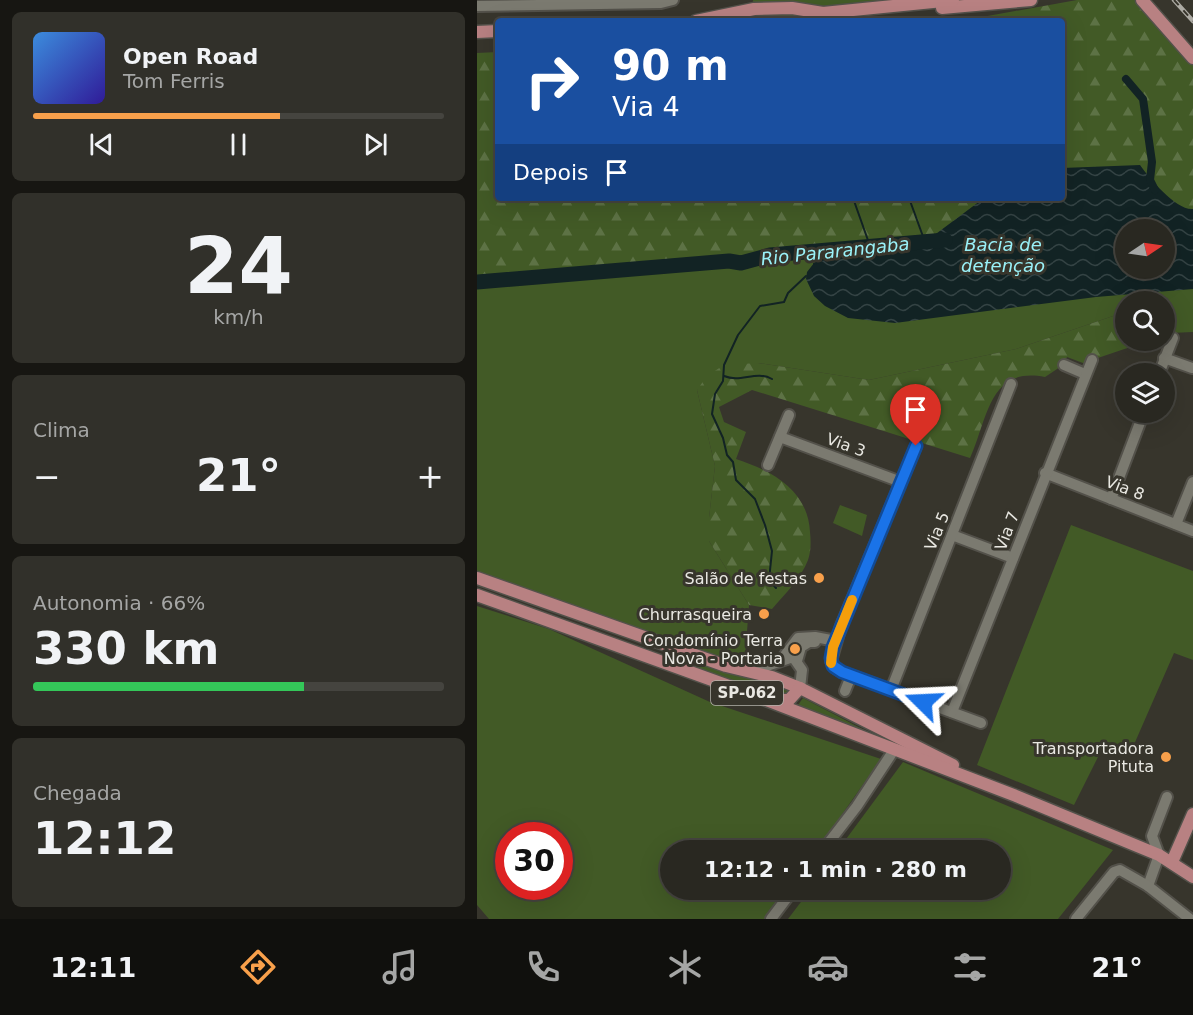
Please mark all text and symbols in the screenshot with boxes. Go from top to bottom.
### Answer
text: 90 m [612,41,729,90]
icon: right [513,42,591,120]
text: Open Road [123,44,258,69]
text: Tom Ferris [123,69,225,93]
text: Via 4 [612,91,680,122]
icon: previous [85,128,118,161]
icon: pause [222,128,255,161]
icon: next [359,128,392,161]
icon: arrive [600,156,633,189]
text: Depois [513,160,588,185]
north arrow [1115,219,1175,279]
map controls [1115,219,1175,423]
text: 24 [184,221,293,311]
water label: Rio Pararangaba [760,233,910,269]
water label: Bacia de detenção [961,234,1045,276]
button: search [1115,291,1175,351]
text: km/h [213,305,264,329]
button: layers [1115,363,1175,423]
pin [890,384,941,446]
icon: arrive [899,393,932,426]
text: Clima [33,418,90,442]
street label: Via 3 [824,429,868,461]
text: 21° [196,449,281,502]
text: − [33,457,61,496]
text: + [416,457,444,496]
street label: Via 8 [1103,472,1147,504]
street label: Via 5 [921,509,953,553]
street label: Via 7 [991,509,1023,553]
place label: Salão de festas [685,569,807,588]
marker: Salão de festas [812,571,826,585]
text: Autonomia · 66% [33,591,205,615]
place label: Churrasqueira [639,605,752,624]
marker: Churrasqueira [757,607,771,621]
text: 330 km [33,622,219,675]
place label: Condomínio Terra Nova - Portaria [643,631,783,668]
marker: Condomínio Terra Nova - Portaria [788,642,802,656]
position arrow [891,670,955,734]
road number: SP-062 [711,681,783,705]
place label: Transportadora Pituta [1032,739,1154,776]
marker: Transportadora Pituta [1159,750,1173,764]
text: Chegada [33,781,122,805]
text: 12:12 [33,812,176,865]
speed limit sign: 30 [495,822,573,900]
text: 12:12 · 1 min · 280 m [704,857,967,882]
icon: directions [237,946,279,988]
icon: music [379,946,421,988]
icon: phone [522,946,564,988]
icon: climate [664,946,706,988]
icon: car [807,946,849,988]
icon: filters [949,946,991,988]
text: 12:11 [50,952,136,983]
text: 21° [1092,952,1143,983]

